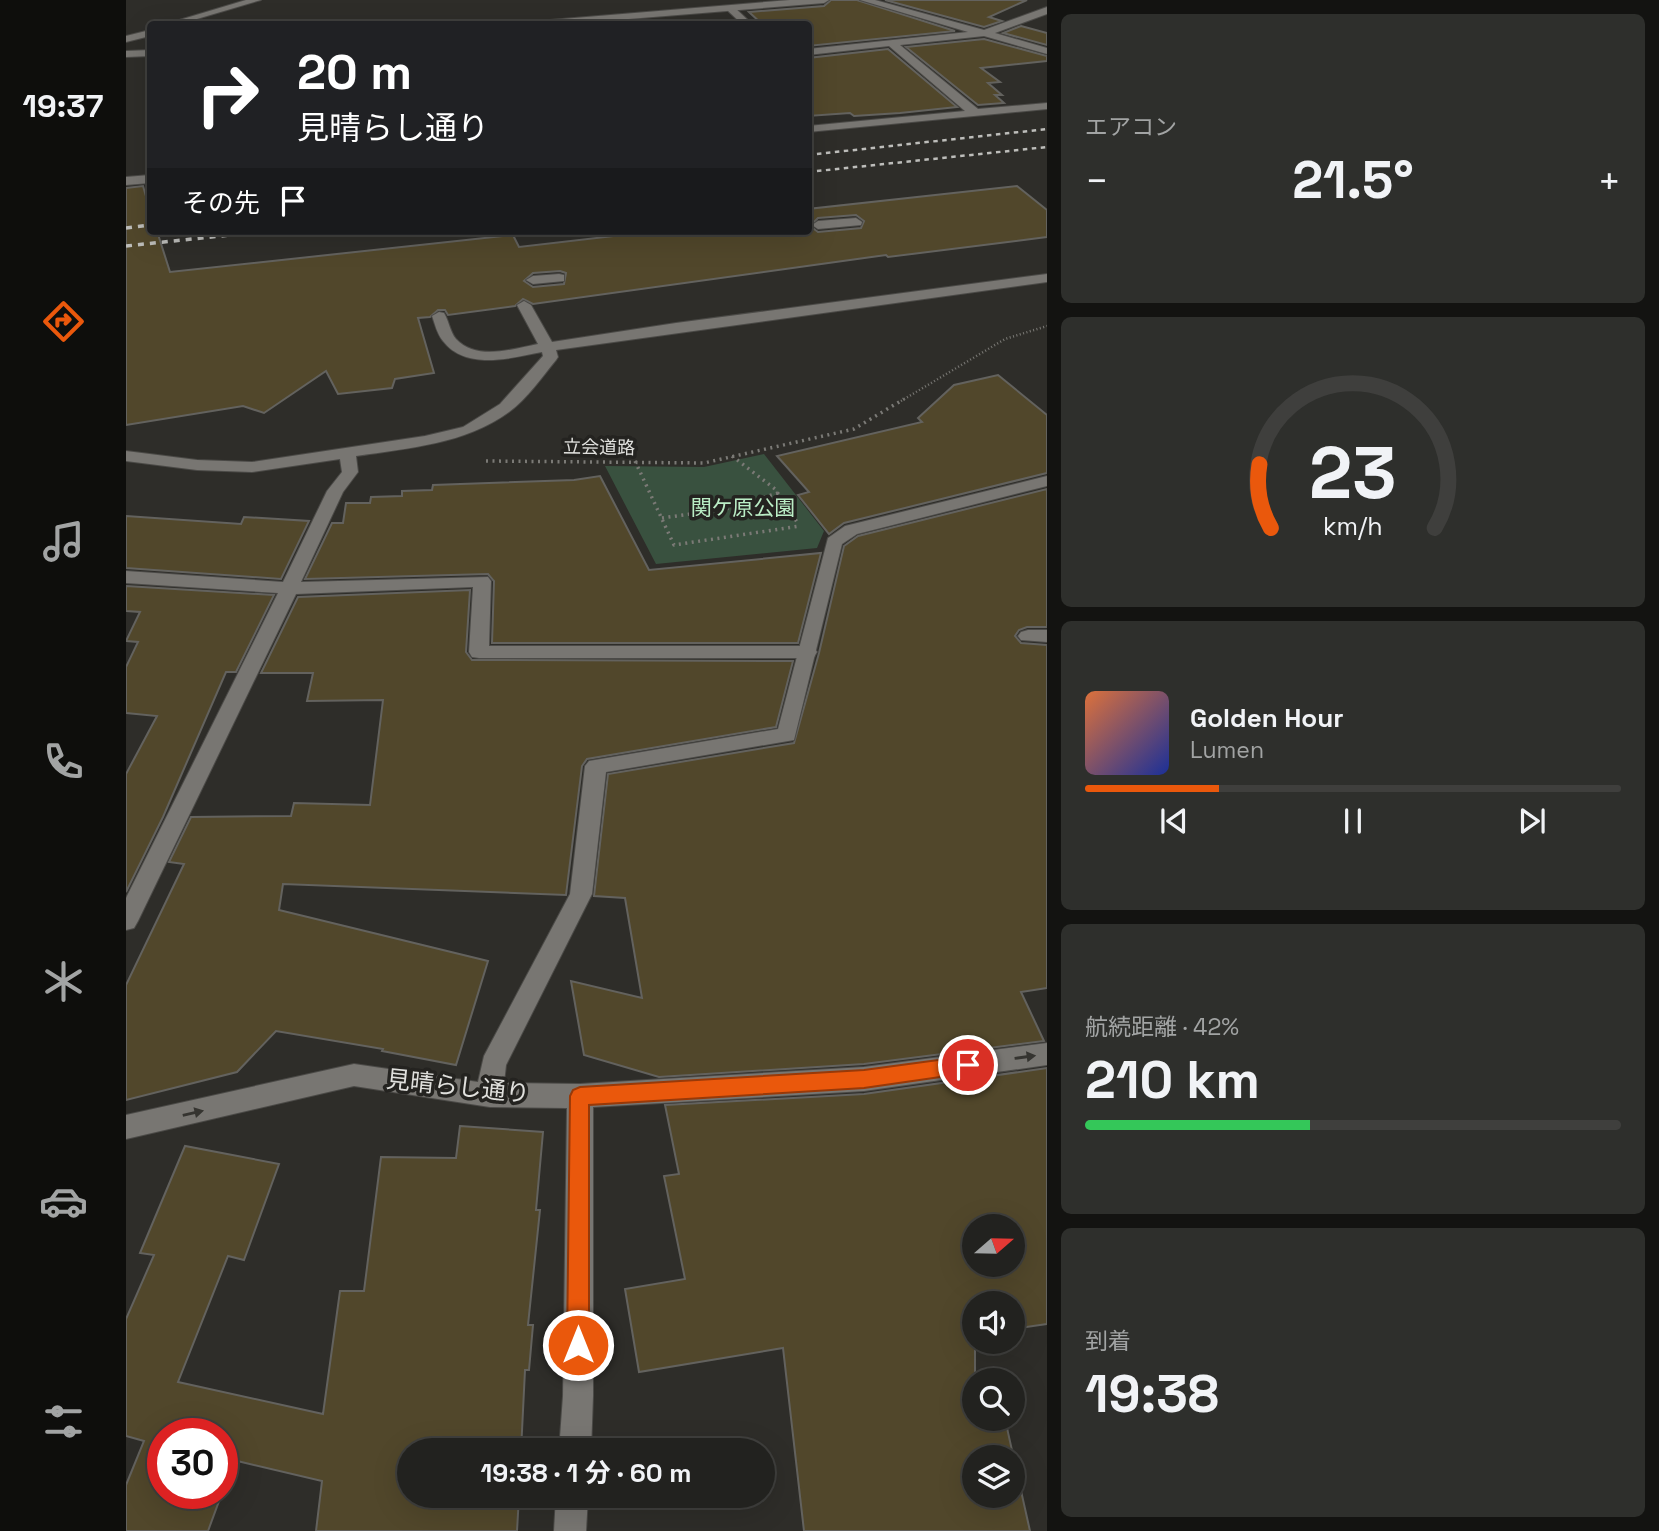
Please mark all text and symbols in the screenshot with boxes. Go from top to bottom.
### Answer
text: 20 m [297,41,412,103]
icon: right [182,49,273,140]
text: 19:37 [23,86,103,126]
text: 見晴らし通り [297,108,489,148]
text: エアコン [1085,112,1177,142]
text: 21.5° [1292,147,1414,213]
text: − [1085,157,1109,205]
text: + [1597,157,1621,205]
icon: arrive [274,182,312,220]
text: その先 [182,186,260,220]
icon: directions [39,297,88,346]
text: 23 [1309,427,1397,520]
street label: 立会道路 [563,435,635,459]
park label: 関ケ原公園 [691,494,796,521]
text: km/h [1323,510,1383,542]
icon: music [39,517,88,566]
text: Golden Hour [1190,701,1344,735]
text: Lumen [1190,735,1264,765]
icon: phone [39,737,88,786]
icon: previous [1155,802,1193,840]
icon: pause [1334,802,1372,840]
icon: next [1513,802,1551,840]
icon: climate [39,957,88,1006]
text: 航続距離 · 42% [1085,1012,1239,1042]
pin [938,1035,998,1095]
icon: arrive [949,1046,987,1084]
text: 210 km [1085,1047,1260,1113]
one-way arrow [1014,1051,1036,1062]
street label: 見晴らし通り [385,1063,531,1109]
one-way arrow [182,1107,204,1118]
icon: car [39,1177,88,1226]
north arrow [962,1214,1026,1278]
map controls [962,1214,1025,1508]
button: sound [962,1291,1025,1354]
position arrow [541,1308,615,1382]
text: 到着 [1085,1326,1131,1356]
text: 19:38 [1085,1361,1219,1427]
button: search [962,1368,1025,1431]
icon: filters [39,1397,88,1446]
speed limit sign: 30 [147,1418,238,1509]
button: layers [962,1445,1025,1508]
text: 19:38 · 1 分 · 60 m [481,1456,691,1490]

